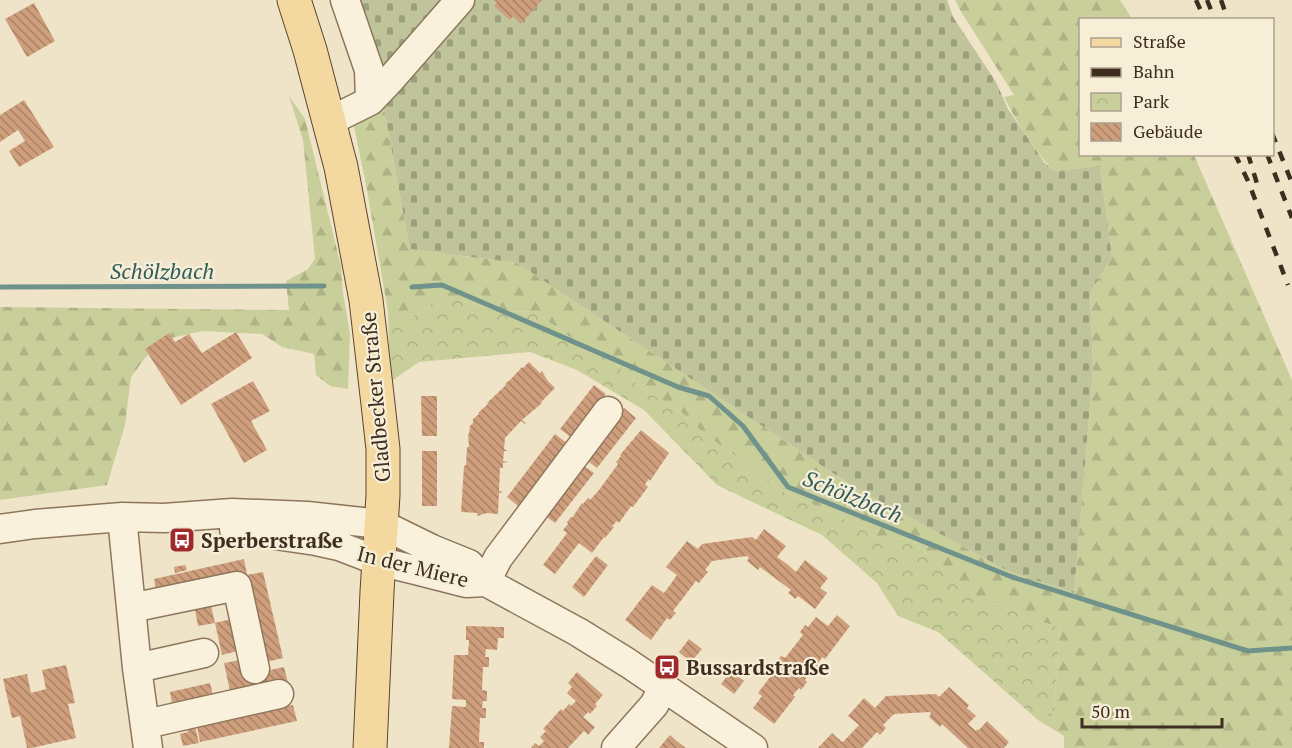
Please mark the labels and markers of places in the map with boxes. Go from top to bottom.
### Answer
bus stop icon: Sperberstraße [167,525,197,555]
place label: Sperberstraße [201,526,343,554]
bus stop icon: Bussardstraße [652,652,682,682]
place label: Bussardstraße [686,653,830,681]

